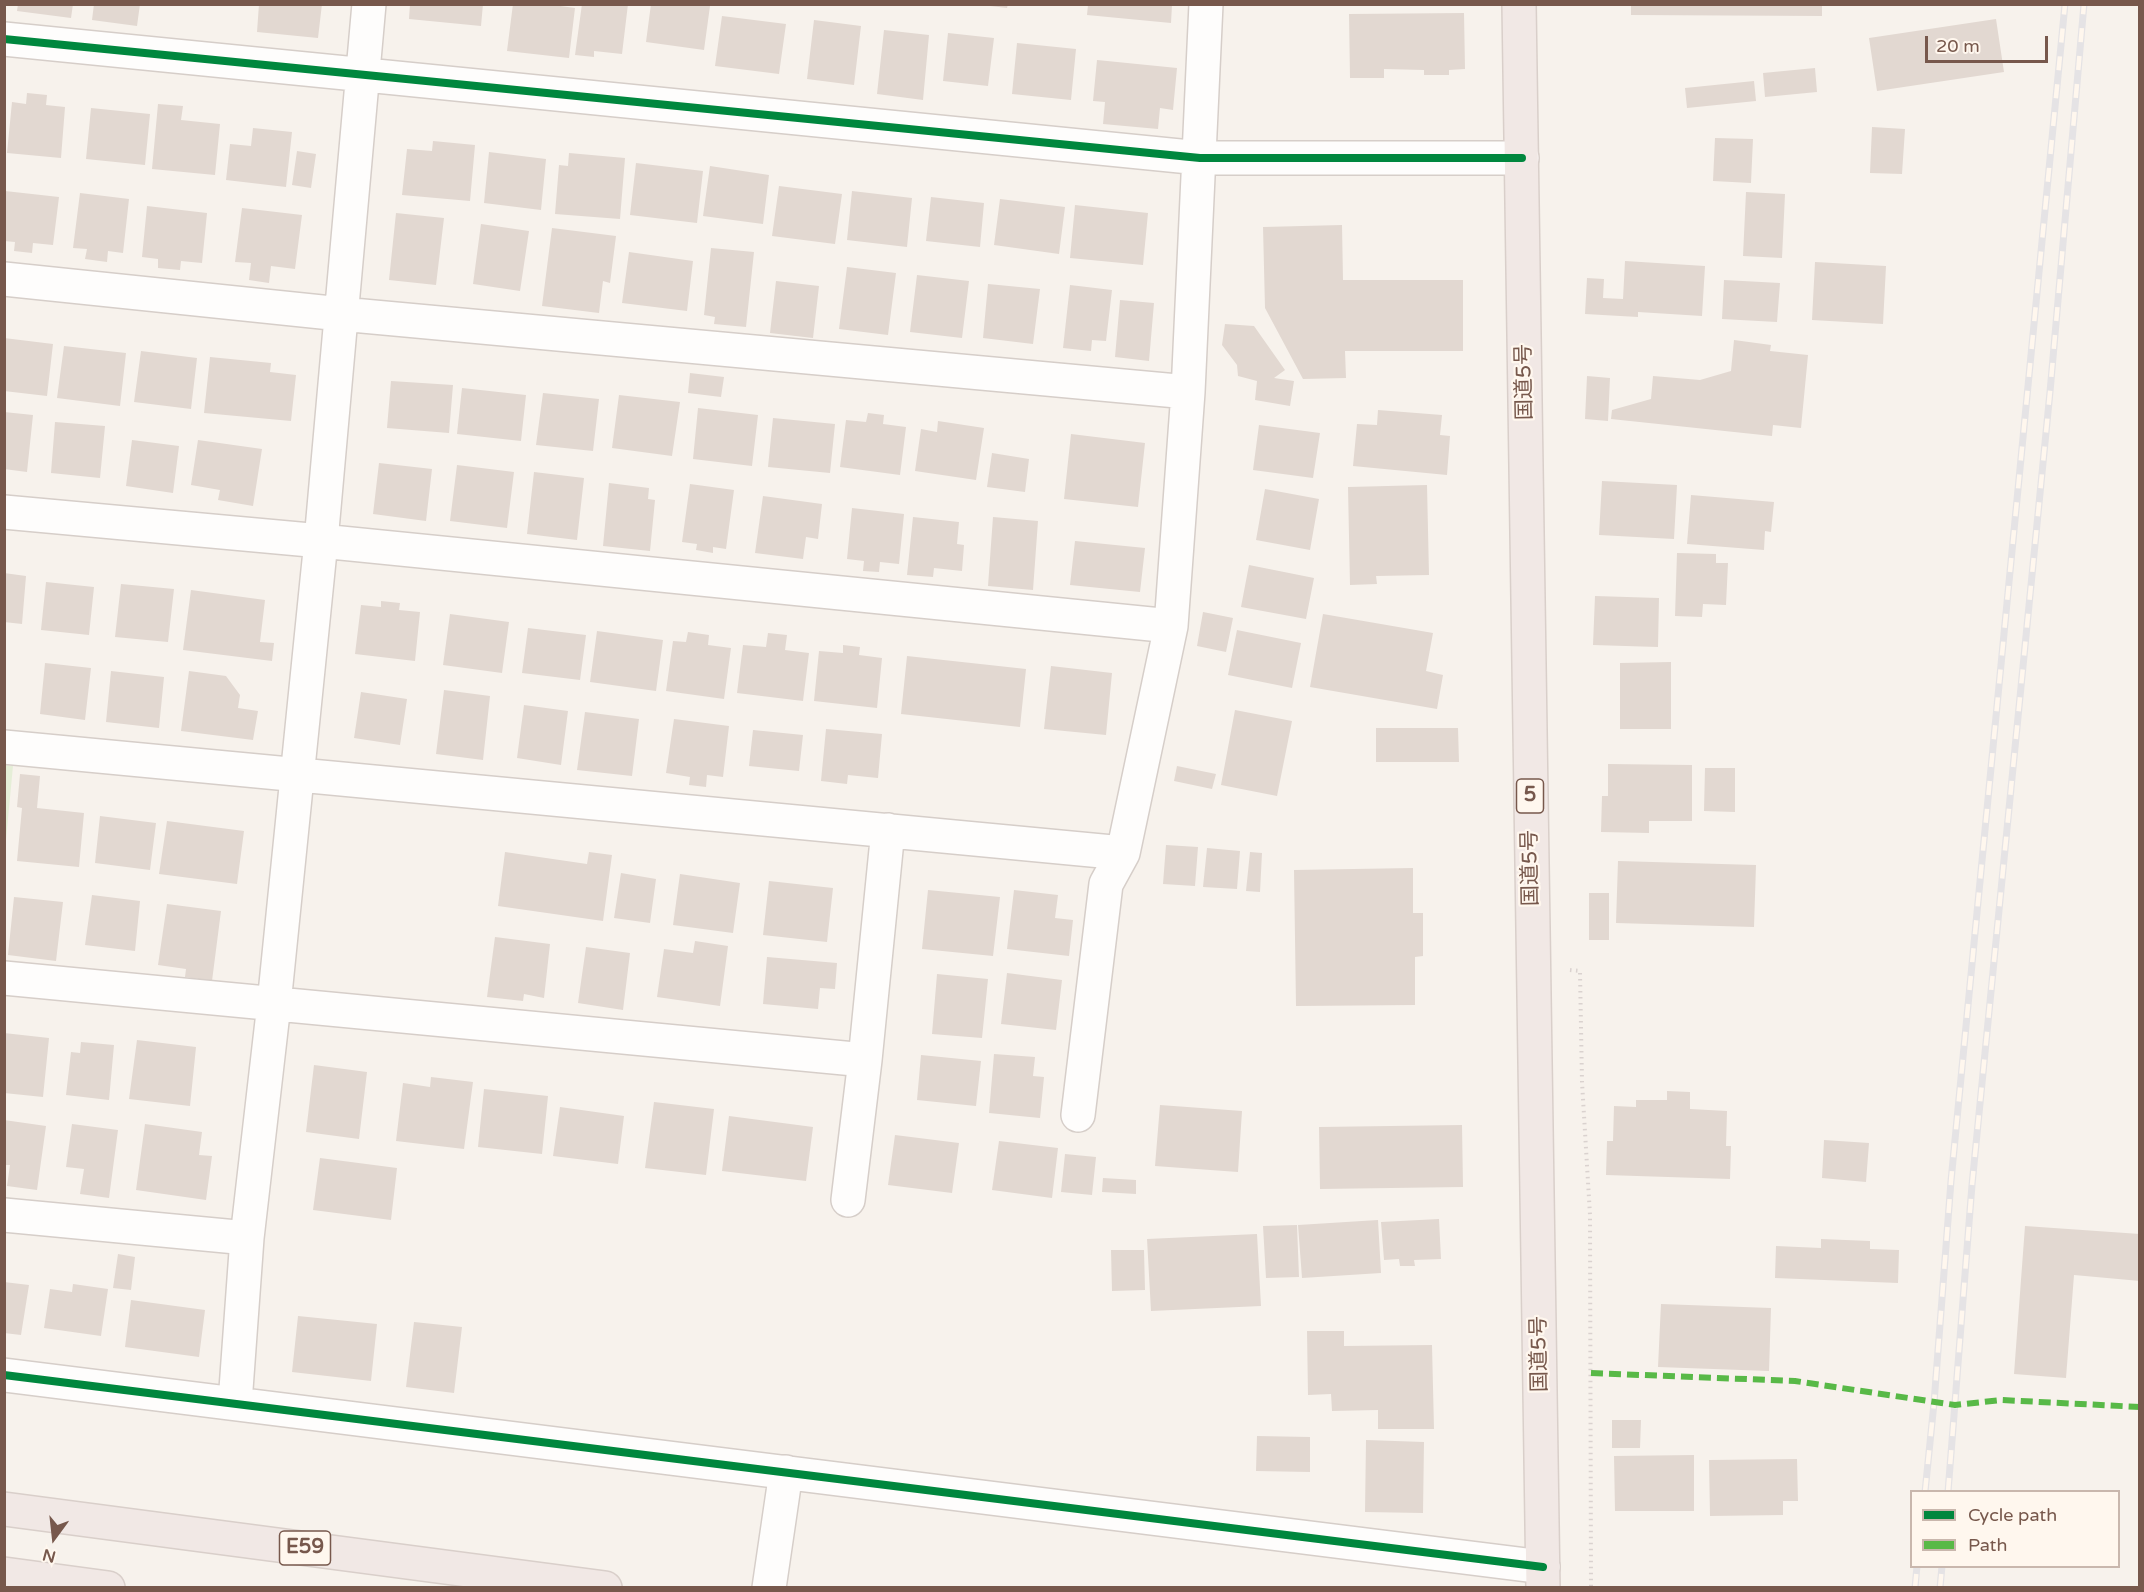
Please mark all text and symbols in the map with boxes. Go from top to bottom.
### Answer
scale bar [1928,24,2051,62]
text: 20 m [1936,35,1980,57]
street label: 国道5号 [1512,344,1538,420]
road number: 5 [1516,779,1544,813]
street label: 国道5号 [1518,830,1544,906]
street label: 国道5号 [1527,1316,1553,1392]
legend [1910,1490,2120,1568]
text: Cycle path [1968,1504,2057,1526]
north arrow [24,1508,84,1568]
road number: E59 [280,1531,330,1565]
text: Path [1968,1534,2007,1556]
text: N [41,1544,58,1567]

